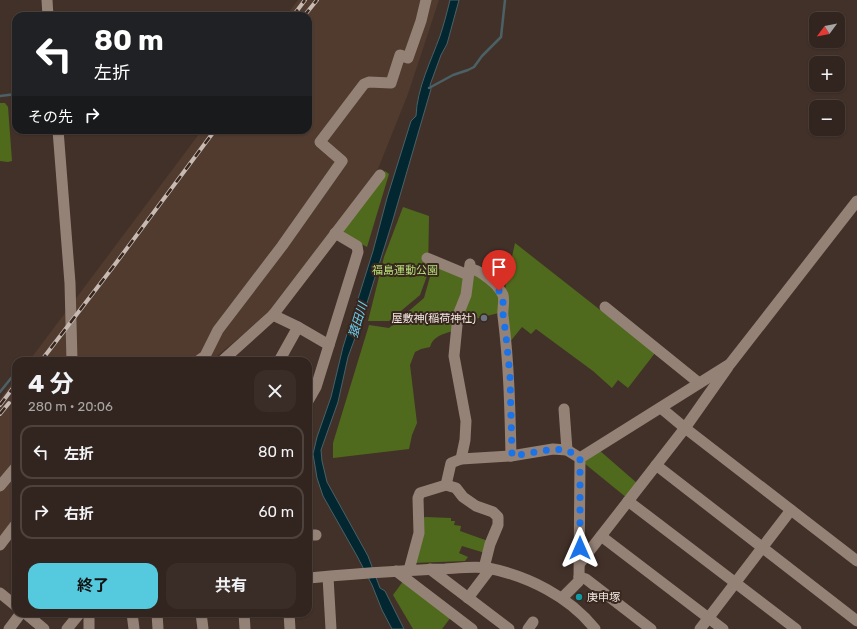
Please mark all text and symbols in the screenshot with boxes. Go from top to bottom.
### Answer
north arrow [809,12,845,48]
map controls [809,12,845,136]
text: 80 m [94,24,164,57]
icon: left [28,28,80,80]
button: + [809,56,845,92]
text: 左折 [94,62,130,84]
button: − [809,100,845,136]
icon: right [81,104,103,126]
text: その先 [28,108,73,126]
pin [482,250,516,291]
icon: arrive [488,256,510,278]
park label: 福島運動公園 [372,264,438,277]
water label: 猿田川 [346,299,371,339]
place label: 屋敷神(稲荷神社) [392,312,476,325]
marker: 屋敷神(稲荷神社) [479,313,489,323]
text: 4 分 [28,370,74,398]
button: close [254,370,296,412]
text: 280 m · 20:06 [28,399,113,414]
icon: left [30,441,52,463]
text: 80 m [258,443,294,461]
text: 左折 [64,445,94,463]
icon: right [30,501,52,523]
text: 60 m [258,503,294,521]
text: 右折 [64,505,94,523]
position arrow [559,527,601,569]
button: 終了 [28,563,158,609]
button: 共有 [166,563,296,609]
place label: 庚申塚 [587,591,620,604]
marker: 庚申塚 [574,592,584,602]

